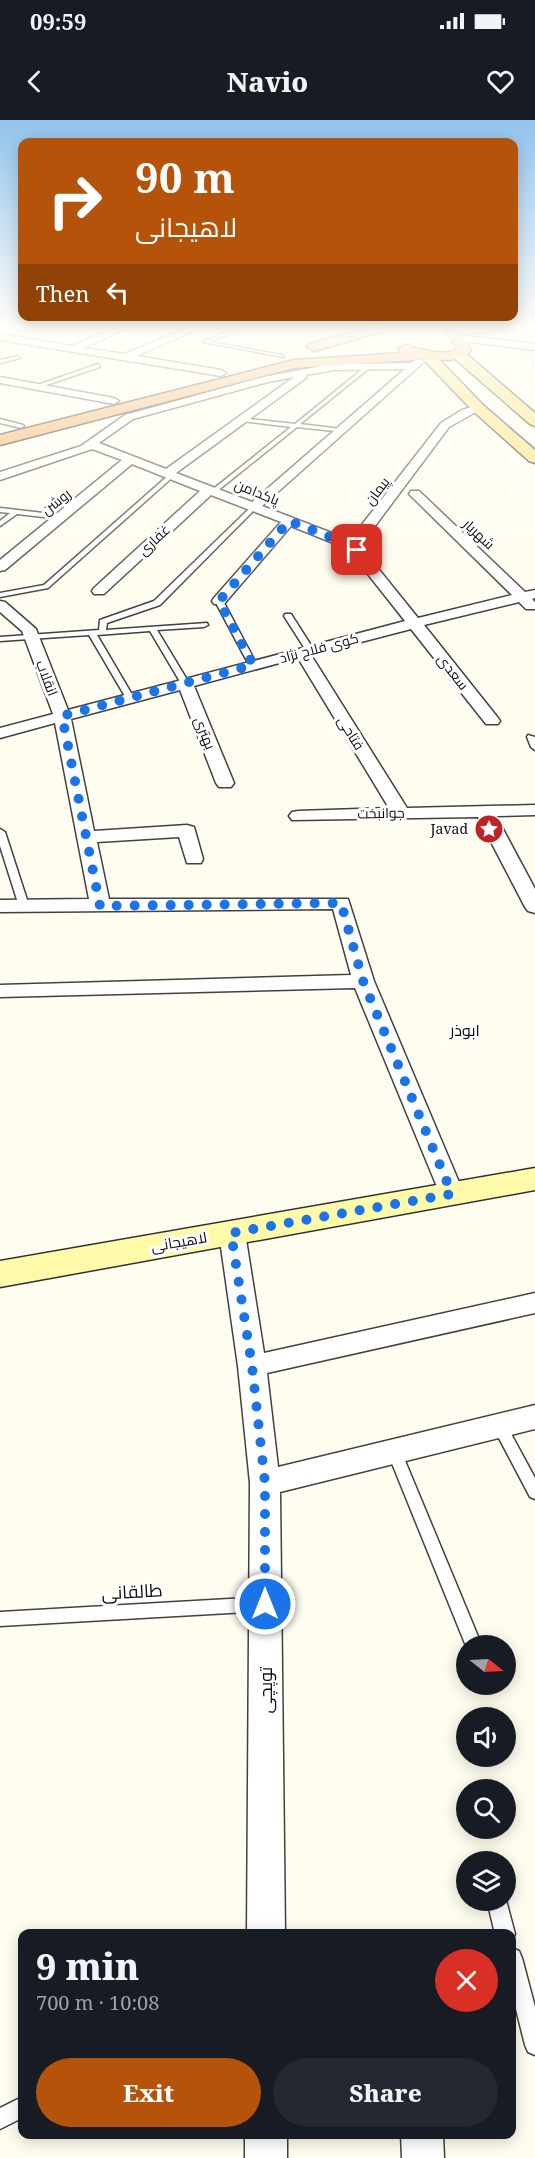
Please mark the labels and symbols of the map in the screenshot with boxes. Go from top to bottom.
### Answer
street label: پیمان [360,472,394,509]
street label: پاکدامن [232,474,283,510]
street label: روشن [37,484,74,519]
street label: شهریار [459,514,499,553]
street label: غفاری [133,520,174,559]
pin [331,524,382,575]
street label: کوی فلاح نژاد [277,628,361,667]
street label: سعدی [433,650,473,694]
street label: انقلاب [32,657,63,698]
street label: فتاحی [334,712,369,753]
street label: بهتری [190,714,221,752]
street label: جوانبخت [357,803,405,822]
place icon: Javad [473,813,505,845]
place label: Javad [430,819,468,838]
district label: ابوذر [449,1019,480,1041]
street label: لاهیجانی [149,1226,209,1257]
position arrow [233,1572,297,1636]
street label: طالقانی [101,1577,163,1605]
north arrow [456,1635,516,1695]
street label: توپچی [253,1666,278,1713]

